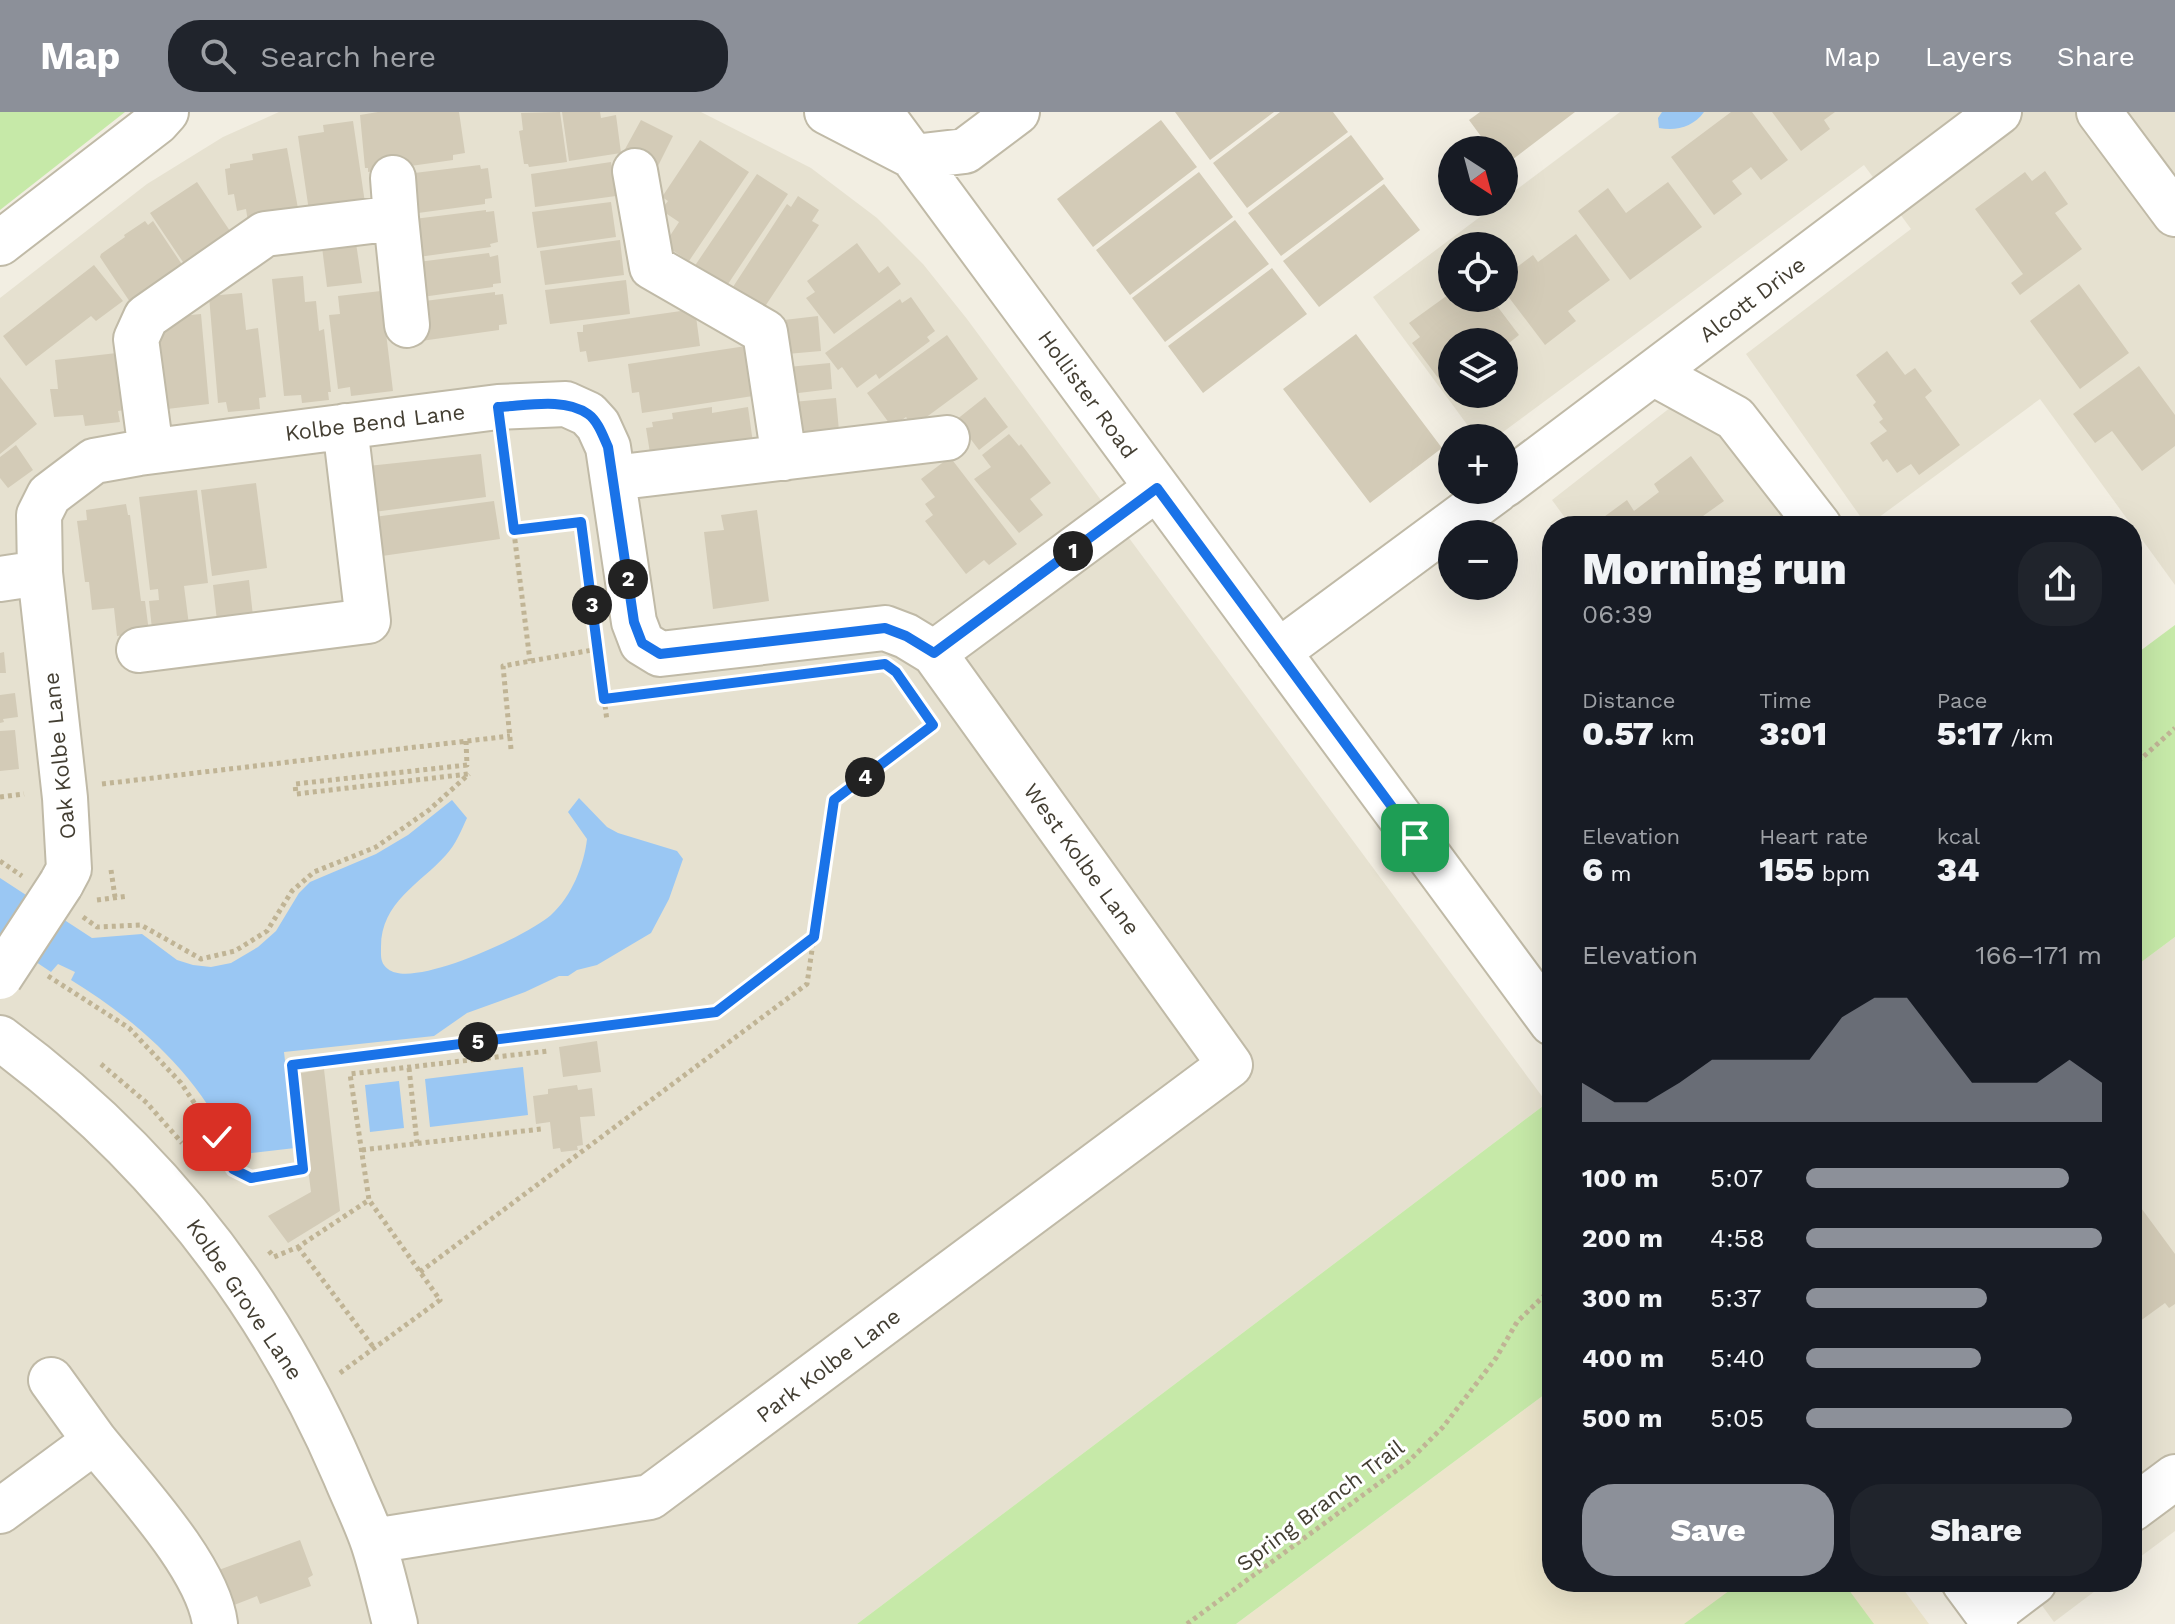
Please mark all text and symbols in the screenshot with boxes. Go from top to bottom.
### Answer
search box [168,20,728,92]
text: Map [40,34,120,78]
icon: search [196,34,240,78]
text: Search here [260,39,436,74]
text: Map [1824,40,1881,73]
text: Layers [1925,40,2013,73]
text: Share [2057,40,2135,73]
north arrow [1438,136,1518,216]
map controls [1438,136,1518,600]
button: locate [1438,232,1518,312]
street label: Alcott Drive [1695,252,1810,347]
street label: Hollister Road [1033,326,1142,463]
button: layers [1438,328,1518,408]
street label: Kolbe Bend Lane [284,399,467,446]
button: + [1438,424,1518,504]
button: − [1438,520,1518,600]
pin: 1 [1053,531,1093,571]
text: 1 [1068,538,1078,563]
button: share [2018,542,2102,626]
text: Morning run [1582,543,1847,595]
pin: 2 [608,559,648,599]
text: 2 [621,566,635,591]
pin: 3 [572,585,612,625]
text: 3 [585,592,599,617]
text: 06:39 [1582,599,1653,629]
street label: Oak Kolbe Lane [38,671,81,841]
text: Distance [1582,688,1676,713]
text: Time [1759,688,1812,713]
text: Pace [1937,688,1988,713]
text: 0.57 [1582,713,1654,753]
text: 3:01 [1759,713,1827,753]
text: 5:17 [1937,713,2003,753]
text: km [1654,725,1695,750]
text: /km [2003,725,2054,750]
pin: 4 [845,757,885,797]
text: 4 [858,764,872,789]
street label: West Kolbe Lane [1018,779,1145,940]
pin [1381,804,1449,872]
icon: arrive [1393,816,1437,860]
text: Elevation [1582,824,1680,849]
text: Heart rate [1759,824,1868,849]
text: kcal [1937,824,1980,849]
text: 6 [1582,849,1603,889]
text: 155 [1759,849,1814,889]
text: 34 [1937,849,1979,889]
text: m [1603,861,1632,886]
text: bpm [1814,861,1870,886]
text: Elevation [1582,940,1698,970]
text: 166–171 m [1976,940,2102,970]
pin: 5 [458,1022,498,1062]
text: 5 [472,1029,484,1054]
pin [183,1103,251,1171]
icon: check [195,1115,239,1159]
text: 100 m [1582,1163,1659,1193]
text: 5:07 [1710,1163,1763,1193]
street label: Kolbe Grove Lane [181,1214,308,1385]
text: 200 m [1582,1223,1663,1253]
text: 4:58 [1710,1223,1765,1253]
text: 300 m [1582,1283,1663,1313]
text: 5:37 [1710,1283,1762,1313]
street label: Park Kolbe Lane [751,1303,905,1428]
text: 400 m [1582,1343,1664,1373]
text: 5:40 [1710,1343,1765,1373]
text: 500 m [1582,1403,1663,1433]
text: 5:05 [1710,1403,1764,1433]
street label: Spring Branch Trail [1232,1434,1409,1576]
button: Save [1582,1484,1834,1576]
button: Share [1850,1484,2102,1576]

